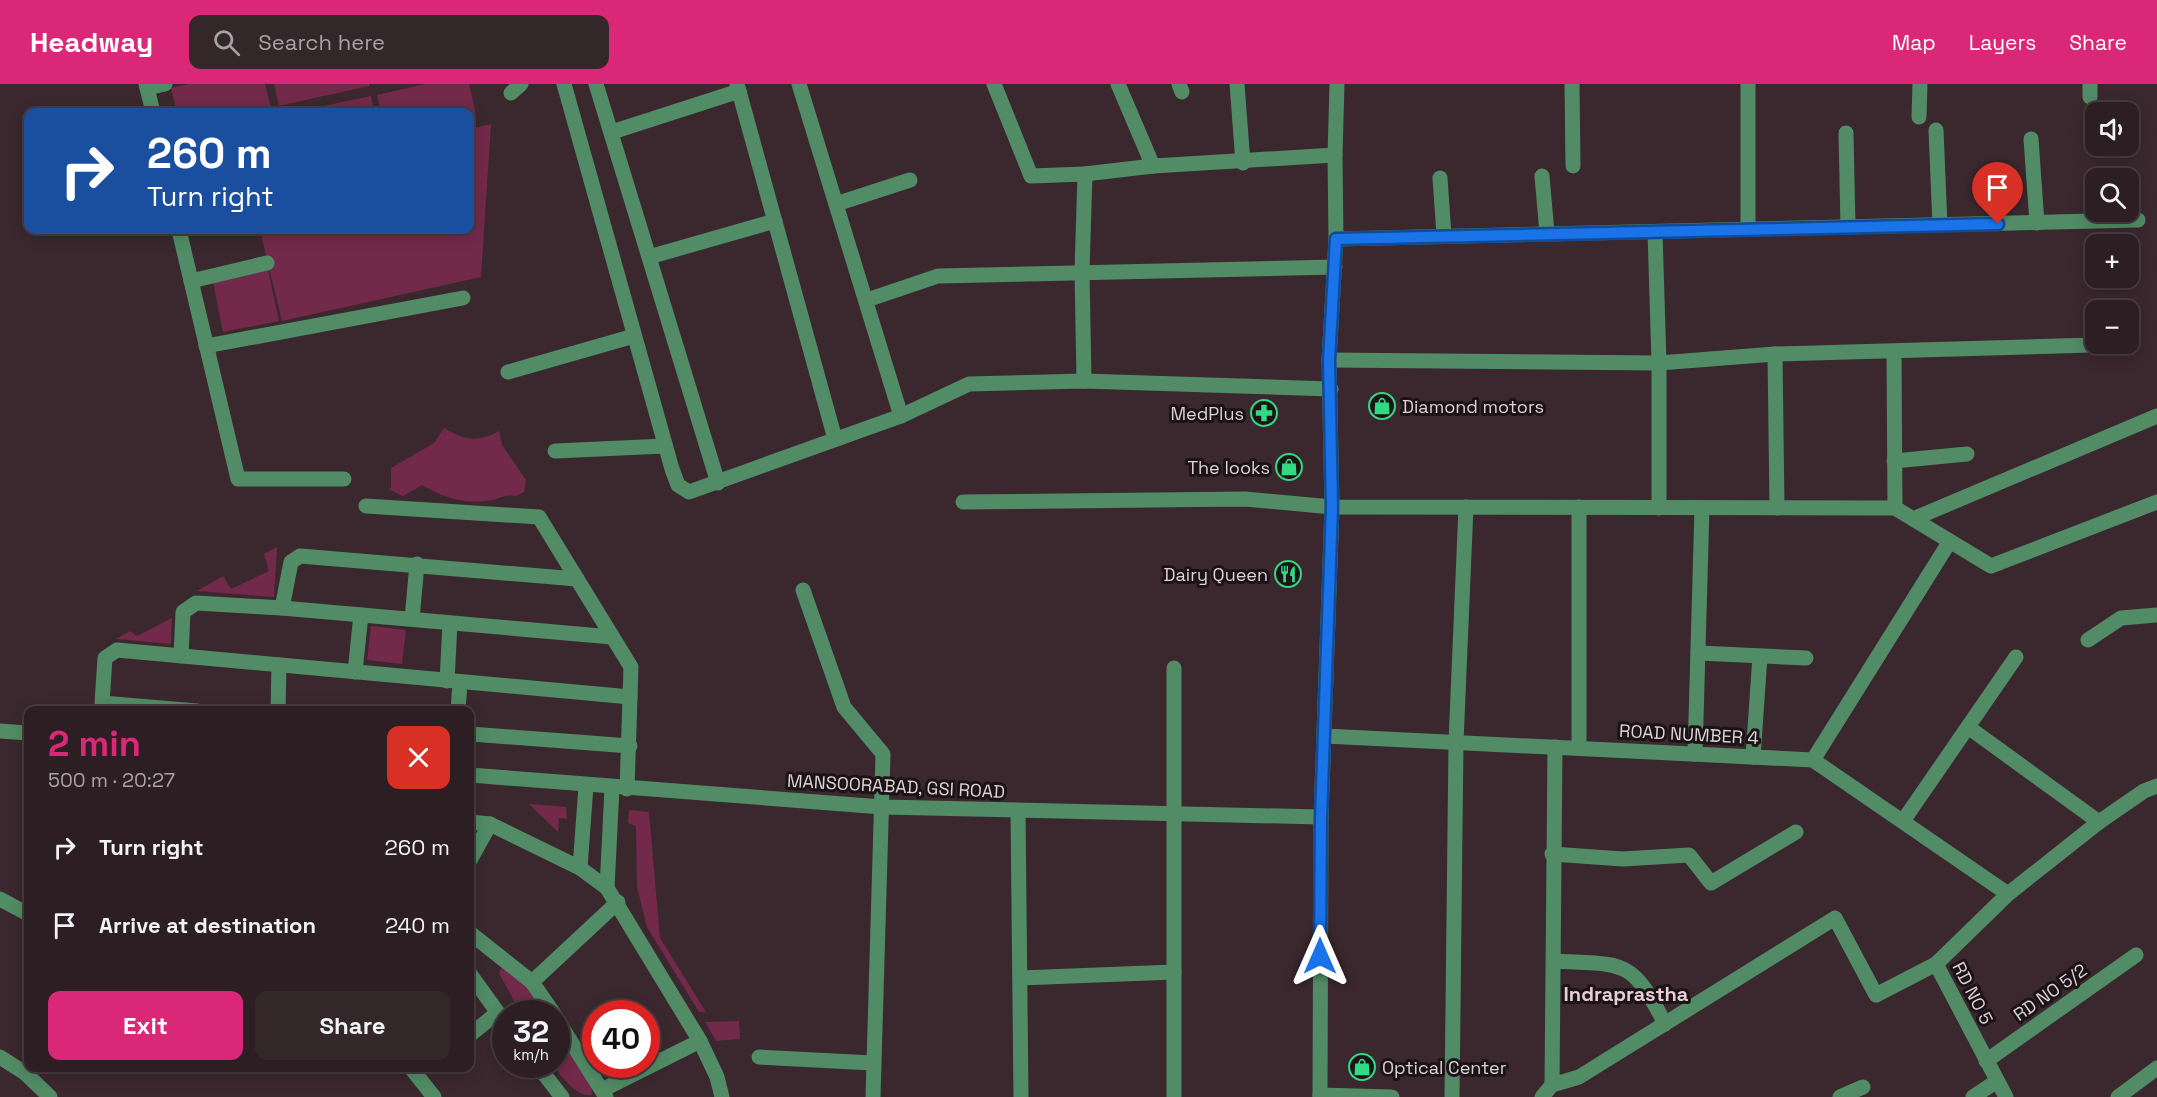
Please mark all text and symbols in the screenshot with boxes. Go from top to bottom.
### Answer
search box [189,15,609,69]
text: Headway [30,24,153,60]
icon: search [210,26,243,59]
text: Search here [258,28,385,56]
text: Map [1892,29,1936,56]
text: Layers [1969,29,2036,56]
text: Share [2069,29,2127,56]
map controls [2085,102,2139,354]
button: sound [2085,102,2139,156]
text: 260 m [147,127,272,180]
icon: right [48,132,126,210]
pin [1972,162,2023,224]
button: search [2085,168,2139,222]
icon: arrive [1981,171,2014,204]
text: Turn right [147,179,274,214]
button: + [2085,234,2139,288]
button: − [2085,300,2139,354]
shop icon: Diamond motors [1367,391,1397,421]
place label: Diamond motors [1402,395,1544,418]
pharmacy icon: MedPlus [1249,398,1279,428]
place label: MedPlus [1170,402,1244,425]
shop icon: The looks [1274,452,1304,482]
place label: The looks [1187,456,1270,479]
restaurant icon: Dairy Queen [1273,559,1303,589]
place label: Dairy Queen [1163,563,1268,586]
street label: ROAD NUMBER 4 [1619,719,1759,749]
text: 2 min [48,721,141,767]
button: close [387,726,450,789]
text: 500 m · 20:27 [48,767,175,793]
street label: MANSOORABAD, GSI ROAD [786,769,1006,803]
icon: right [48,831,81,864]
text: Turn right [99,833,204,861]
text: 260 m [385,833,450,861]
icon: arrive [48,909,81,942]
text: Arrive at destination [99,911,316,939]
text: 240 m [385,911,450,939]
position arrow [1288,924,1352,988]
street label: RD NO 5 [1947,958,1999,1028]
street label: RD NO 5/2 [2009,958,2091,1026]
district label: Indraprastha [1564,981,1689,1007]
button: Exit [48,991,243,1060]
button: Share [255,991,450,1060]
speed limit sign: 40 [582,1000,660,1078]
text: 32 [513,1012,549,1051]
text: km/h [513,1045,549,1064]
shop icon: Optical Center [1347,1052,1377,1082]
place label: Optical Center [1382,1056,1507,1079]

